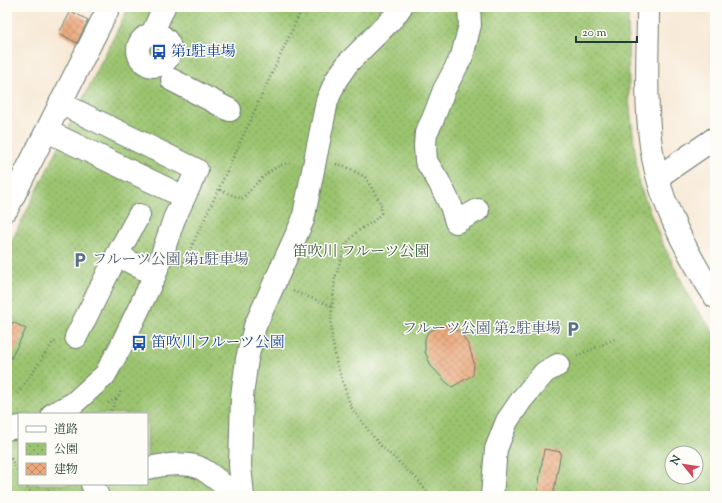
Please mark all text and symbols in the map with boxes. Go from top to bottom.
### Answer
scale bar [576,18,637,44]
text: 20 m [582,24,607,42]
place label: 第1駐車場 [171,42,236,63]
bus stop icon: 第1駐車場 [150,43,168,61]
park label: 笛吹川 フルーツ公園 [293,242,430,263]
place label: フルーツ公園 第1駐車場 [92,250,249,271]
parking icon: フルーツ公園 第1駐車場 [71,251,89,269]
place label: フルーツ公園 第2駐車場 [402,319,561,340]
parking icon: フルーツ公園 第2駐車場 [564,320,582,338]
place label: 笛吹川フルーツ公園 [151,333,285,354]
bus stop icon: 笛吹川フルーツ公園 [130,334,148,352]
legend [18,413,148,485]
text: 道路 [54,421,78,439]
text: 公園 [54,441,78,459]
north arrow [664,445,704,485]
text: N [667,453,685,469]
text: 建物 [54,461,78,479]

